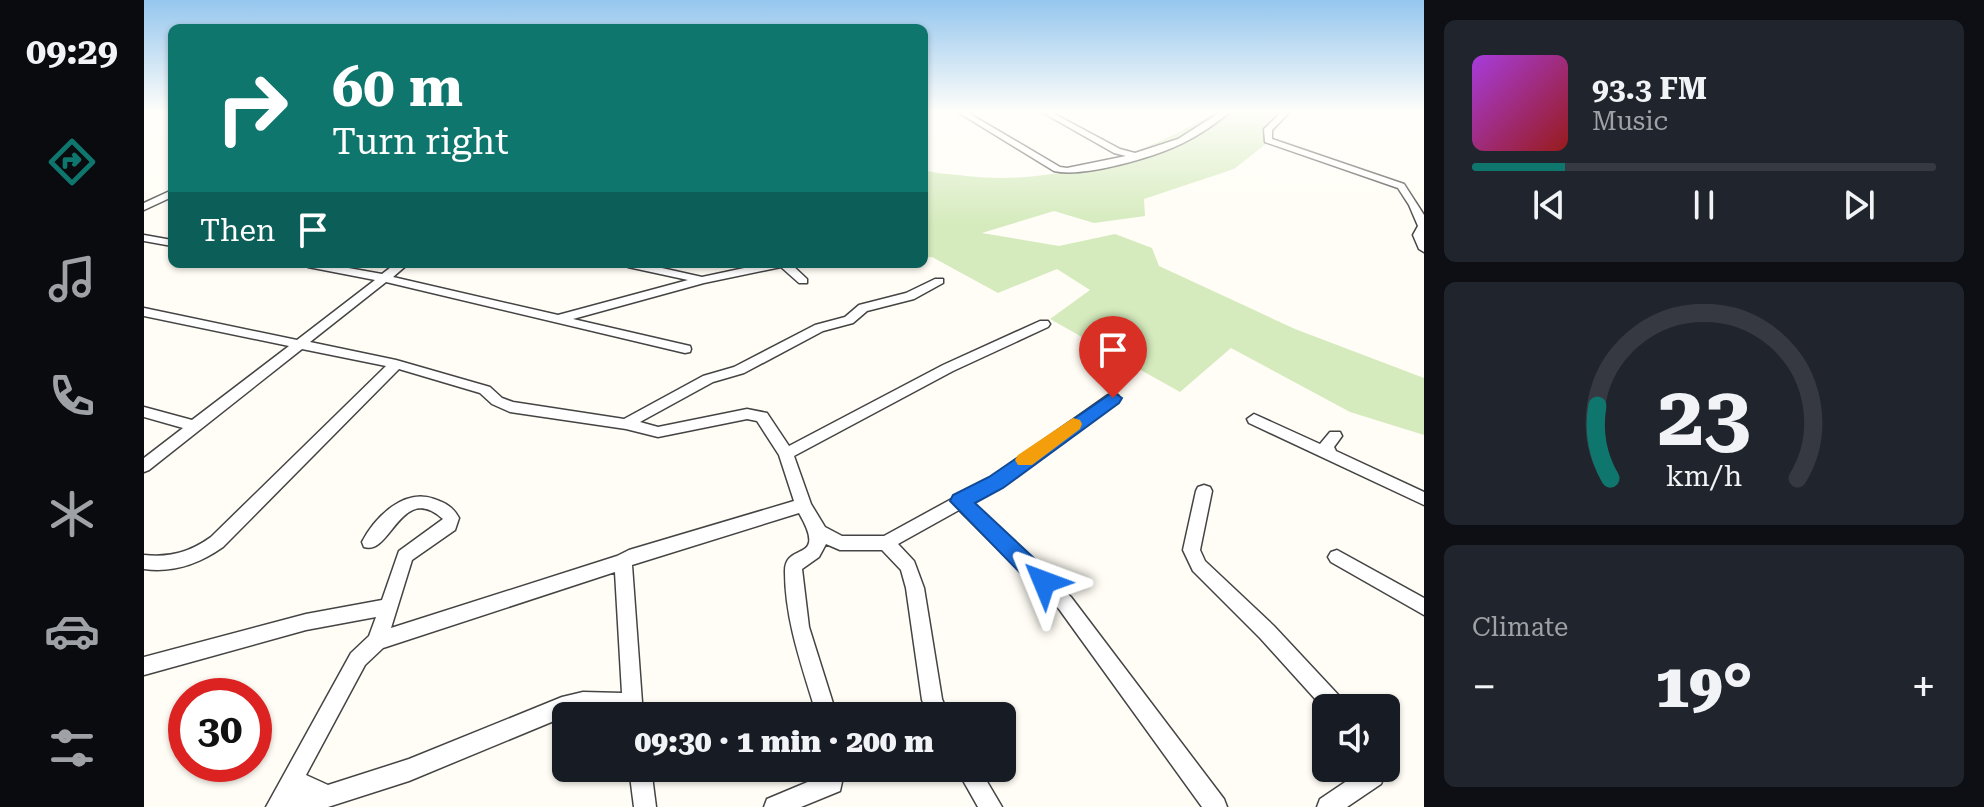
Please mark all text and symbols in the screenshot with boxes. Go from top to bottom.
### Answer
text: 09:29 [26,31,118,73]
text: 60 m [332,54,463,120]
icon: right [200,56,304,160]
text: 93.3 FM [1592,71,1707,106]
text: Music [1592,106,1668,136]
text: Turn right [332,121,509,163]
icon: directions [44,134,100,190]
icon: previous [1527,183,1571,227]
icon: pause [1682,183,1726,227]
icon: next [1837,183,1881,227]
icon: arrive [291,208,335,252]
text: Then [200,213,275,248]
icon: music [44,251,100,307]
pin [1079,316,1147,398]
icon: arrive [1091,328,1135,372]
icon: phone [44,368,100,424]
text: 23 [1657,368,1751,465]
text: km/h [1666,460,1742,494]
icon: climate [44,486,100,542]
position arrow [1002,540,1086,624]
icon: car [44,603,100,659]
text: Climate [1472,612,1568,642]
text: 19° [1655,651,1753,722]
text: − [1472,661,1497,713]
text: + [1911,661,1936,713]
speed limit sign: 30 [168,678,272,782]
map controls [1312,694,1400,782]
button: sound [1312,694,1400,782]
icon: filters [44,720,100,776]
text: 09:30 · 1 min · 200 m [634,724,934,759]

